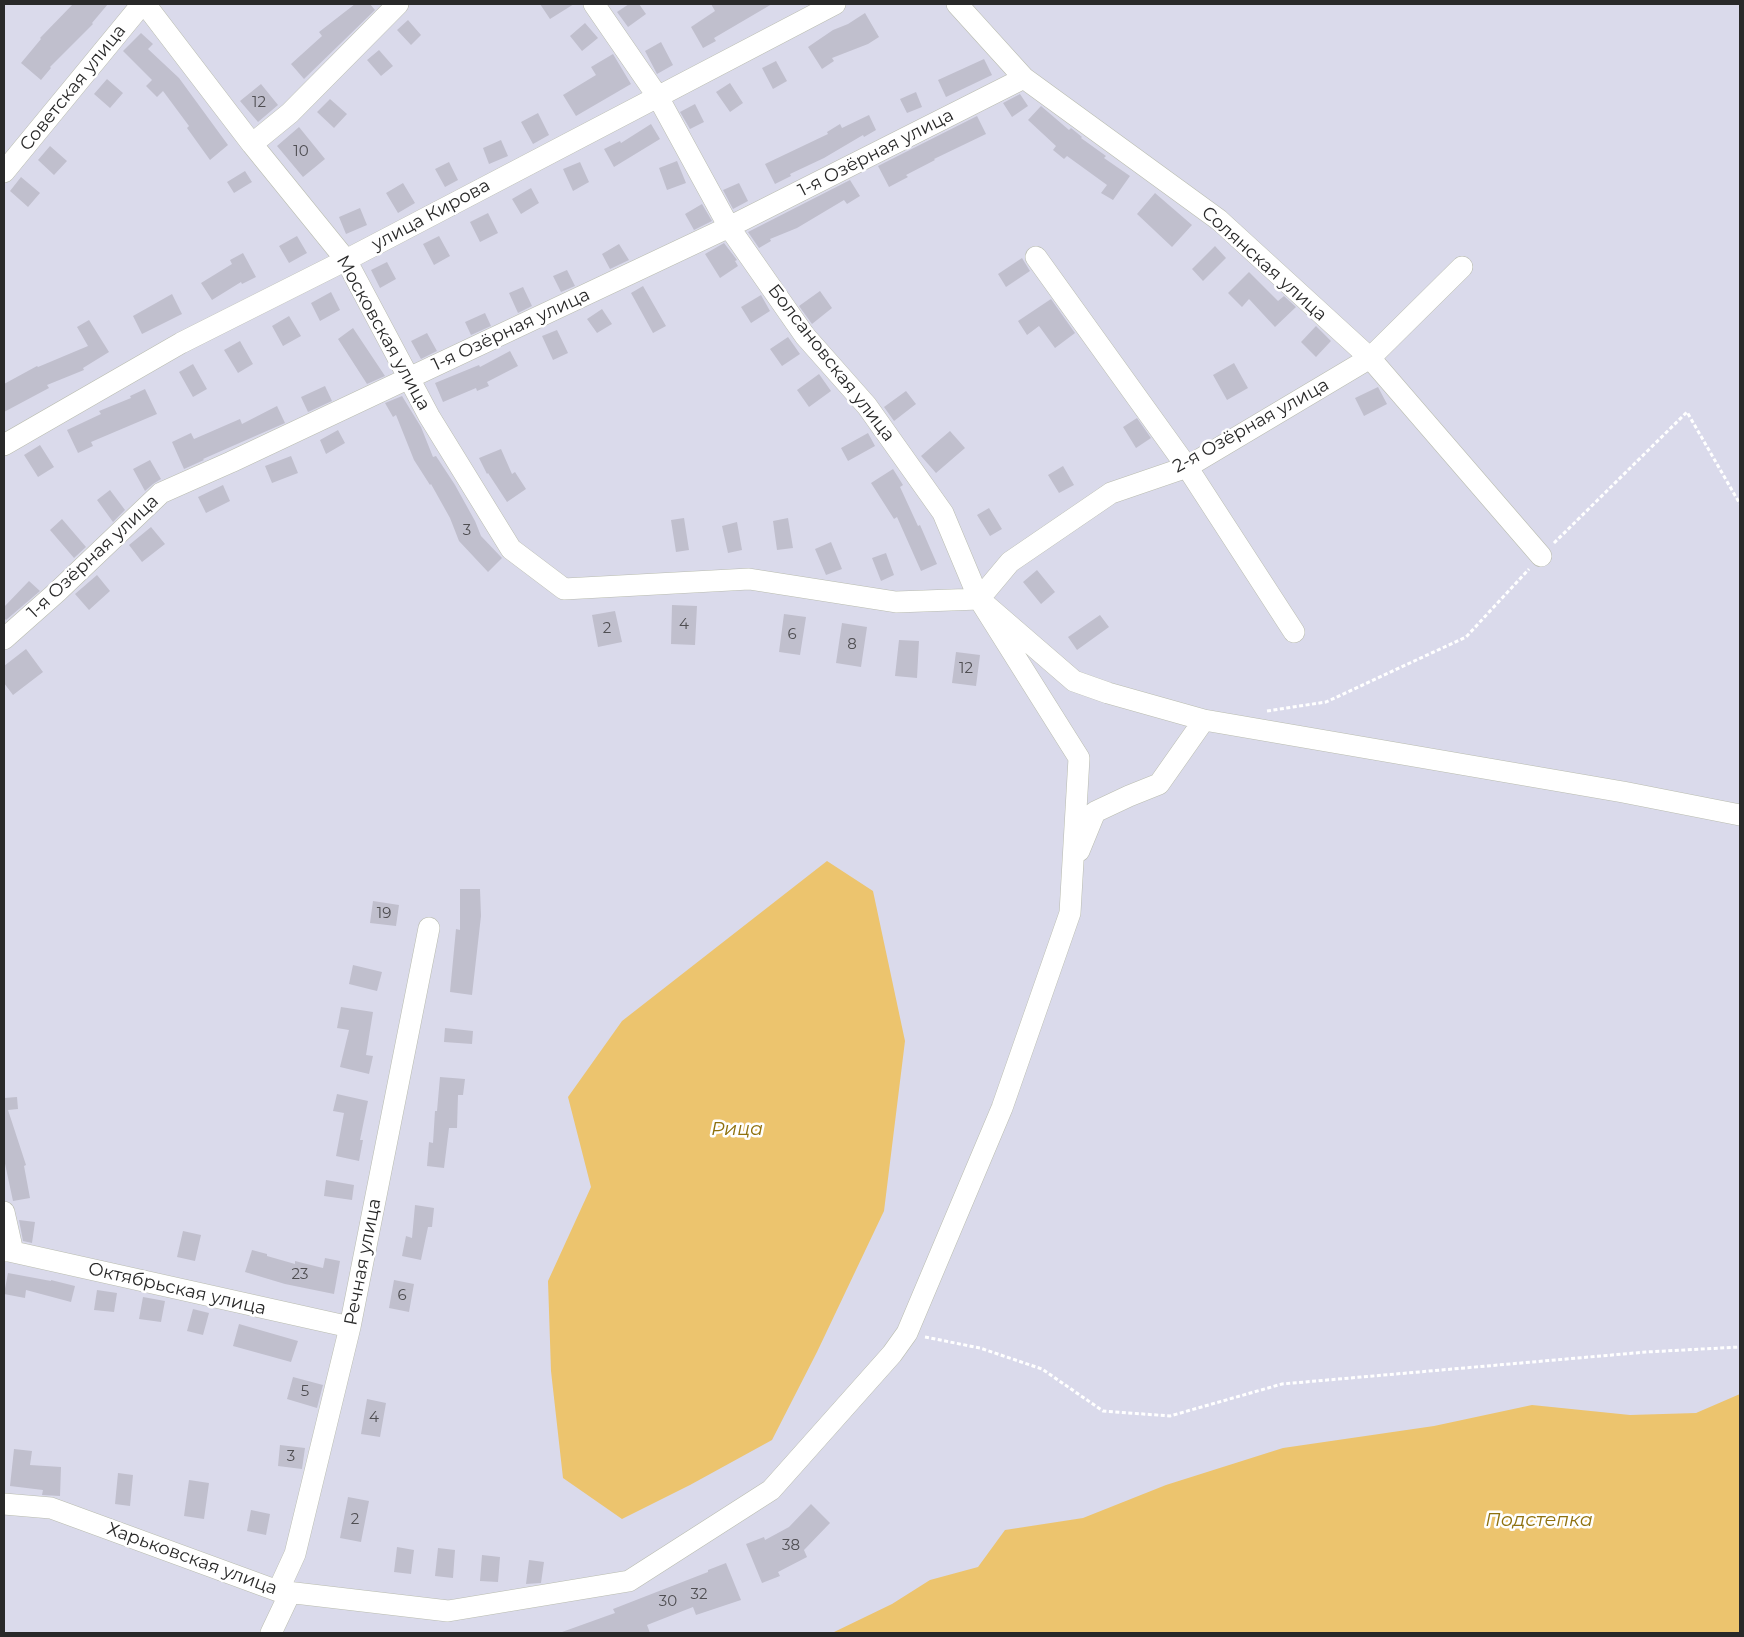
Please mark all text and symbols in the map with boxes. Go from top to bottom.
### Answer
street label: Советская улица [15,20,131,156]
house number: 12 [252,94,266,112]
street label: 1-я Озёрная улица [795,104,957,202]
house number: 10 [293,143,309,161]
street label: улица Кирова [368,175,494,255]
street label: Солянская улица [1197,202,1331,326]
street label: Московская улица [331,252,435,414]
street label: Болсановская улица [763,280,899,446]
street label: 1-я Озёрная улица [429,284,593,376]
street label: 2-я Озёрная улица [1169,374,1333,478]
street label: 1-я Озёрная улица [23,491,163,623]
house number: 3 [463,522,471,540]
house number: 4 [679,616,689,634]
house number: 2 [603,620,611,638]
house number: 6 [787,626,797,644]
house number: 8 [847,636,857,654]
house number: 12 [959,660,973,678]
house number: 19 [377,905,391,923]
water label: Рица [711,1118,763,1140]
street label: Речная улица [340,1197,386,1327]
street label: Октябрьская улица [86,1258,268,1320]
house number: 23 [292,1266,308,1284]
house number: 6 [397,1287,407,1305]
house number: 5 [301,1383,309,1401]
house number: 4 [369,1409,379,1427]
house number: 3 [287,1448,295,1466]
water label: Подстепка [1485,1509,1593,1531]
house number: 2 [351,1511,359,1529]
street label: Харьковская улица [104,1518,280,1600]
house number: 38 [782,1537,800,1555]
house number: 32 [691,1586,707,1604]
house number: 30 [659,1593,677,1611]

